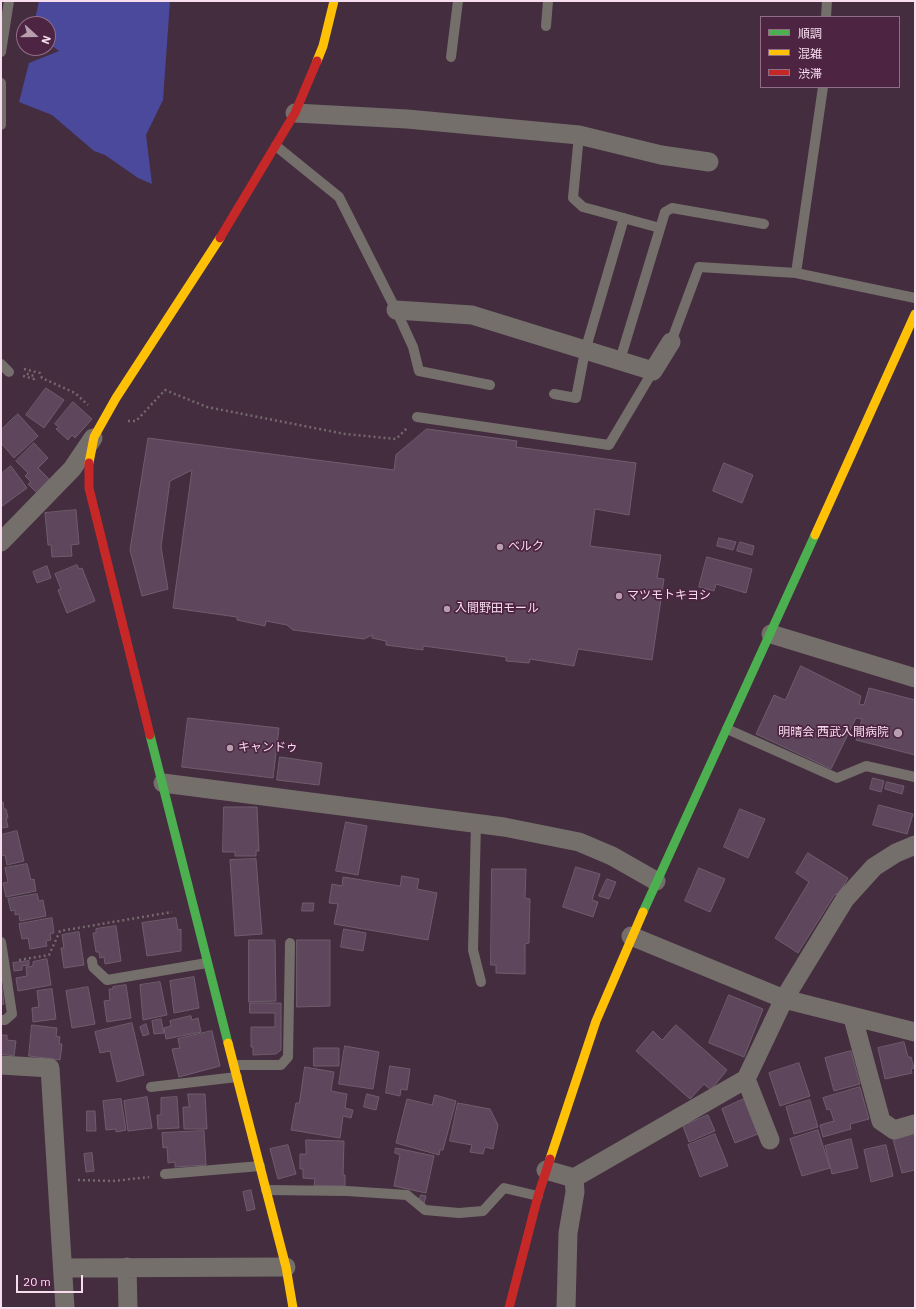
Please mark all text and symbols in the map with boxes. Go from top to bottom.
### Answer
north arrow [16,16,56,56]
legend [760,16,900,88]
text: 順調 [798,26,822,41]
text: N [38,34,54,46]
text: 混雑 [798,46,822,61]
text: 渋滞 [798,66,822,81]
place label: ベルク [508,540,544,554]
marker: ベルク [495,542,505,552]
place label: マツモトキヨシ [627,589,711,603]
marker: マツモトキヨシ [614,591,624,601]
place label: 入間野田モール [455,602,539,616]
marker: 入間野田モール [442,604,452,614]
place label: 明晴会 西武入間病院 [778,726,889,740]
marker: 明晴会 西武入間病院 [892,727,904,739]
place label: キャンドゥ [238,741,298,755]
marker: キャンドゥ [225,743,235,753]
scale bar [18,1267,85,1293]
text: 20 m [23,1274,51,1289]

